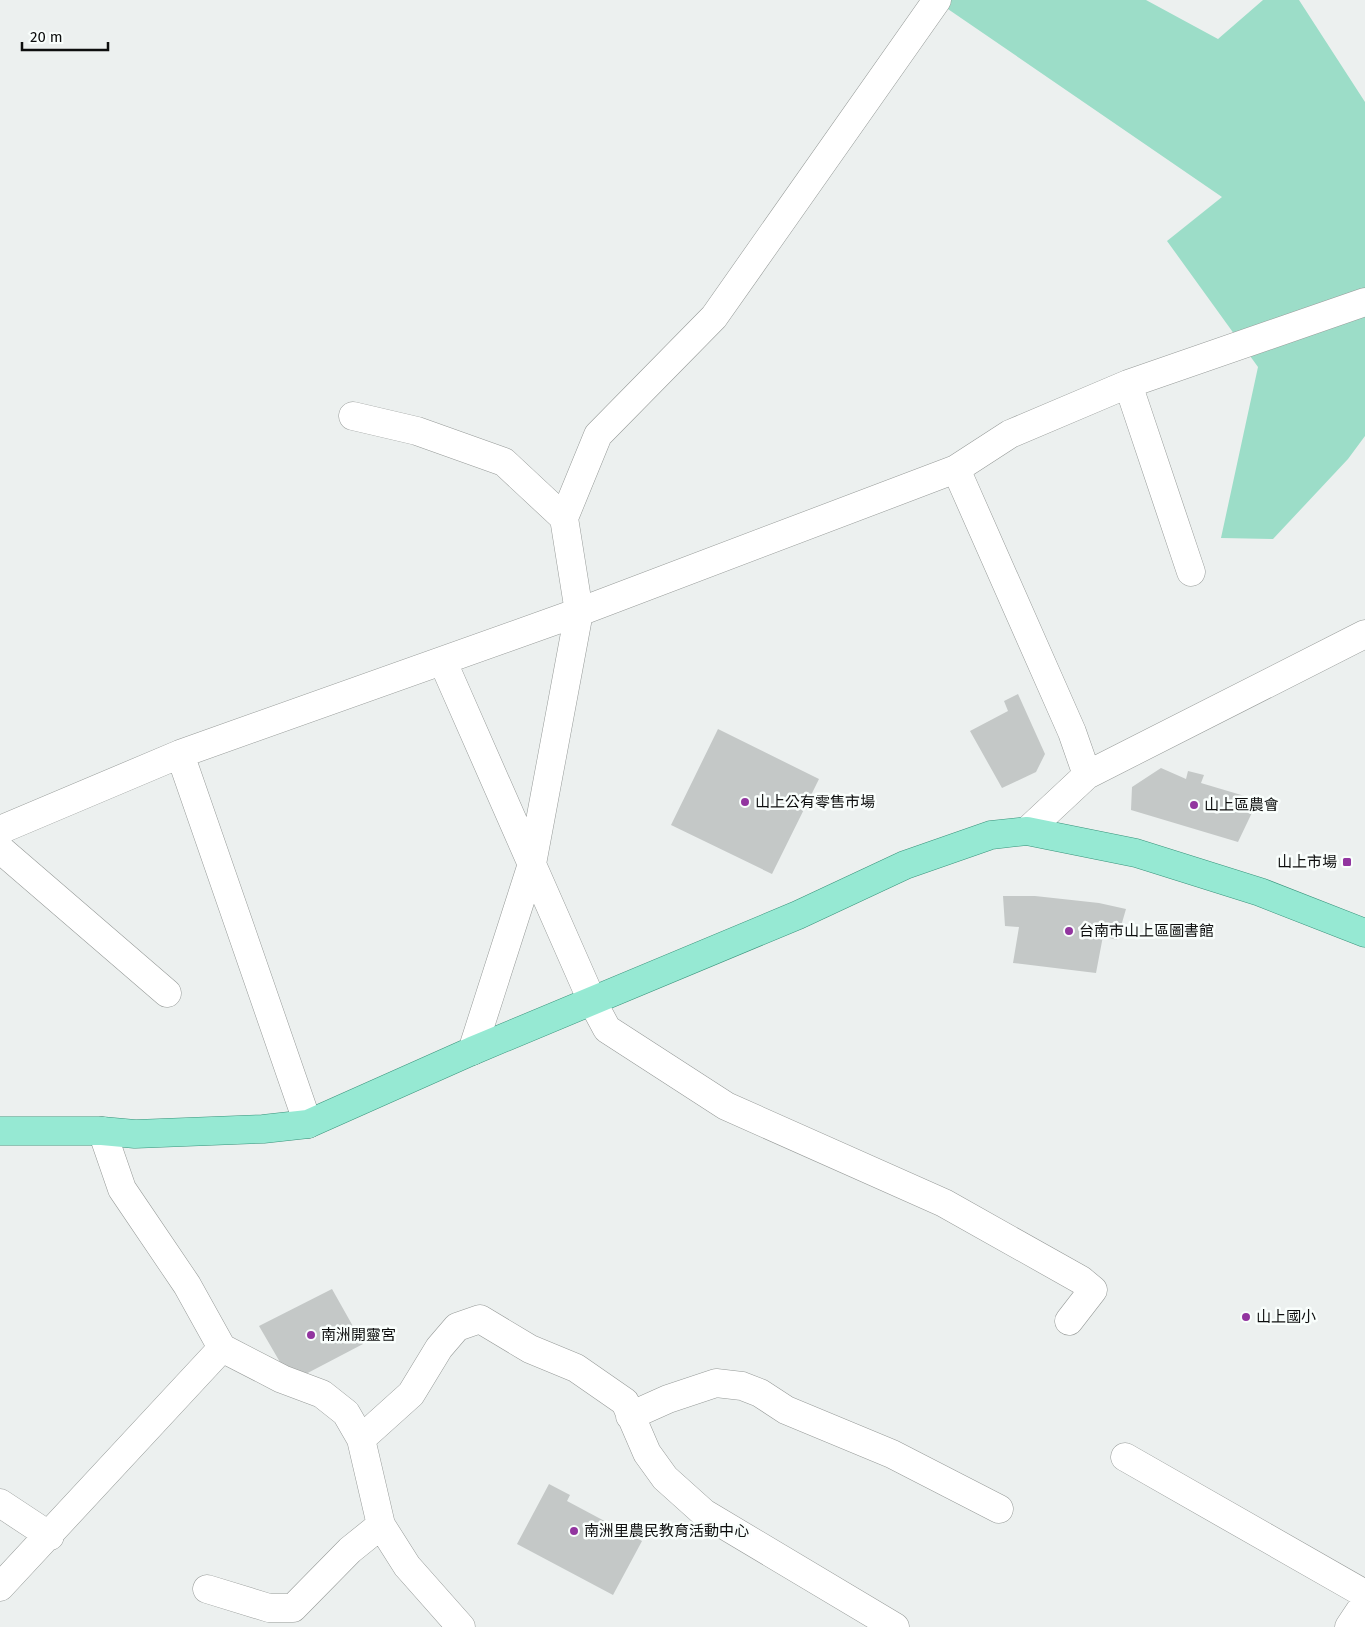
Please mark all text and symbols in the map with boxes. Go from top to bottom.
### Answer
scale bar [22,20,109,52]
text: 20 m [30,28,63,46]
place label: 山上公有零售市場 [755,793,875,811]
marker: 山上公有零售市場 [739,796,751,808]
place label: 山上區農會 [1204,796,1279,814]
marker: 山上區農會 [1188,799,1200,811]
place label: 山上市場 [1277,853,1337,871]
marker: 山上市場 [1341,856,1353,868]
place label: 台南市山上區圖書館 [1079,922,1214,940]
marker: 台南市山上區圖書館 [1063,925,1075,937]
place label: 山上國小 [1256,1308,1316,1326]
marker: 山上國小 [1240,1311,1252,1323]
place label: 南洲開靈宮 [321,1326,396,1344]
marker: 南洲開靈宮 [305,1329,317,1341]
place label: 南洲里農民教育活動中心 [584,1522,749,1540]
marker: 南洲里農民教育活動中心 [568,1525,580,1537]

